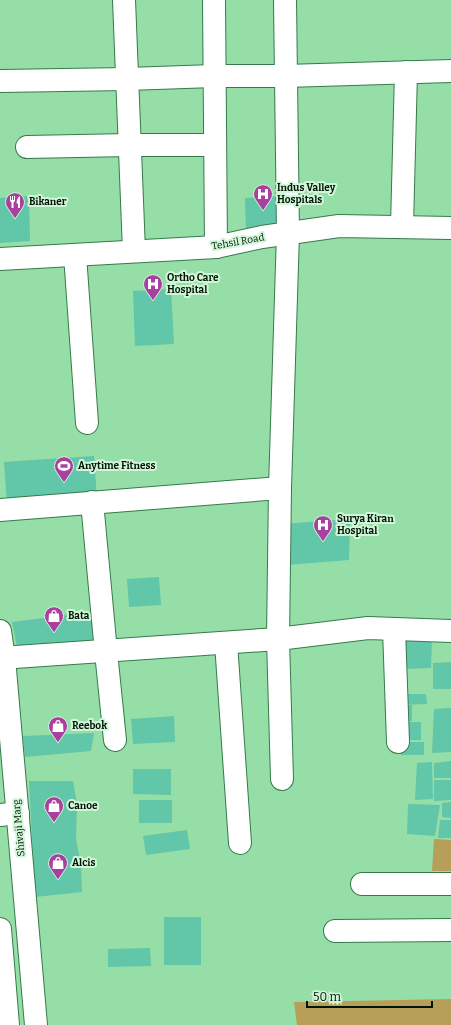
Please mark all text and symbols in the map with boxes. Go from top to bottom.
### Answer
place label: Indus Valley Hospitals [277,182,336,206]
hospital icon: Indus Valley Hospitals [252,183,274,211]
restaurant icon: Bikaner [4,191,26,219]
place label: Bikaner [29,196,67,208]
street label: Tehsil Road [211,231,265,253]
place label: Ortho Care Hospital [167,272,219,296]
hospital icon: Ortho Care Hospital [142,273,164,301]
sports icon: Anytime Fitness [53,455,75,483]
place label: Anytime Fitness [78,460,155,472]
place label: Surya Kiran Hospital [337,513,394,537]
hospital icon: Surya Kiran Hospital [312,514,334,542]
shop icon: Bata [43,605,65,633]
place label: Bata [68,610,90,622]
shop icon: Reebok [47,715,69,743]
place label: Reebok [72,720,107,732]
shop icon: Canoe [43,795,65,823]
street label: Shivaji Marg [10,799,27,857]
place label: Canoe [68,800,98,812]
shop icon: Alcis [47,852,69,880]
place label: Alcis [72,857,95,869]
scale bar [307,983,432,1009]
text: 50 m [313,990,342,1004]

